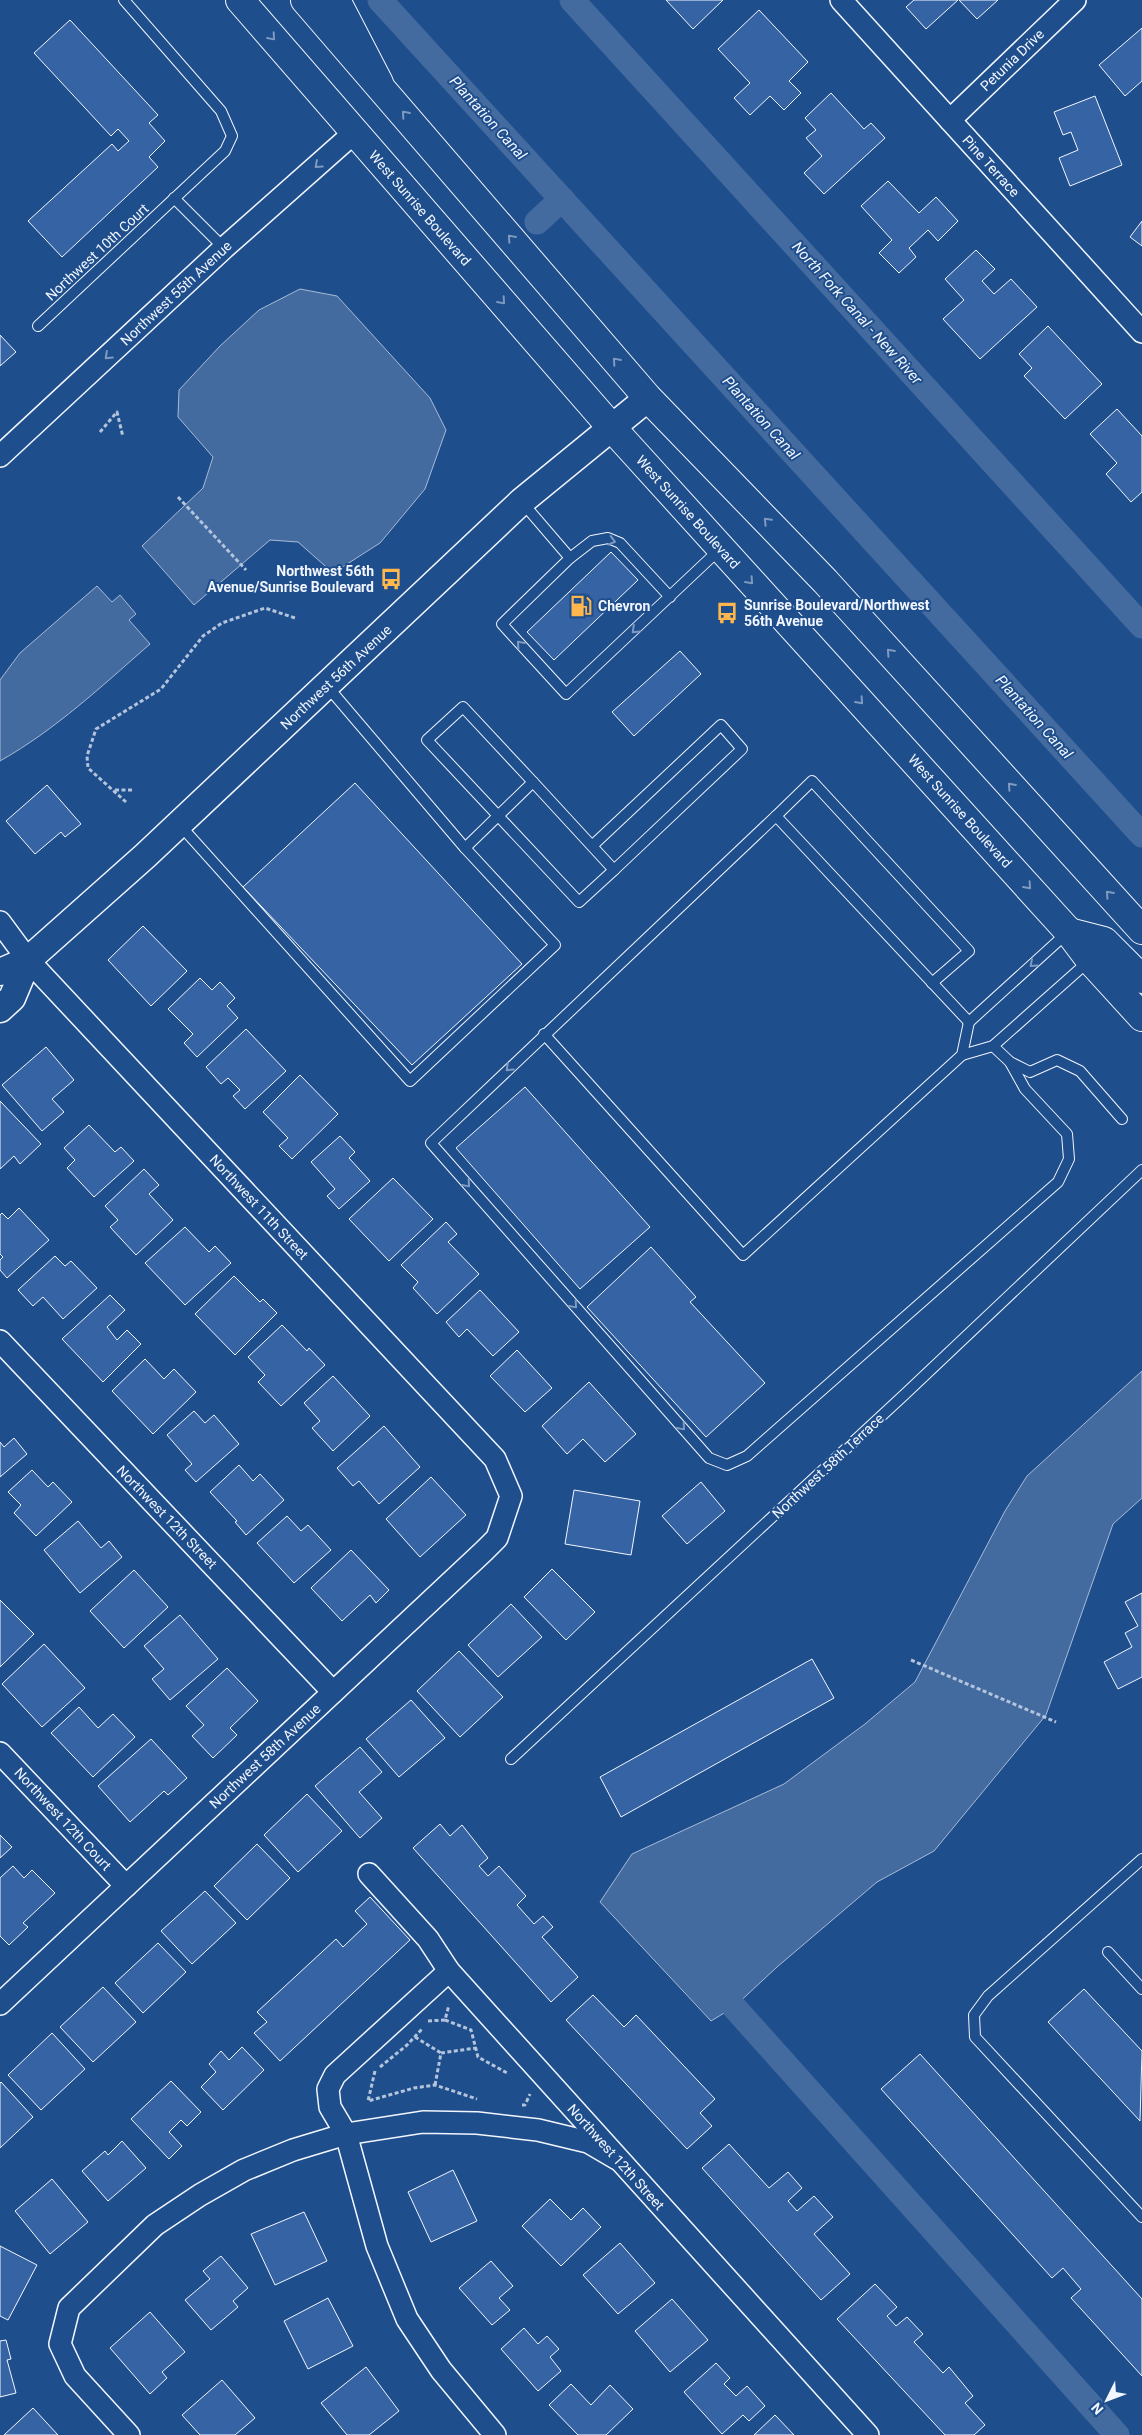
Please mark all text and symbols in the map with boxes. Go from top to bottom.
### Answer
street label: Petunia Drive [977,26,1047,94]
one-way arrow [266,31,275,40]
water label: Plantation Canal [446,72,531,164]
one-way arrow [402,111,411,120]
street label: Pine Terrace [959,132,1023,200]
street label: West Sunrise Boulevard [366,147,474,269]
one-way arrow [315,159,324,168]
street label: Northwest 10th Court [42,200,152,304]
one-way arrow [508,235,516,244]
street label: Northwest 55th Avenue [117,237,235,349]
water label: North Fork Canal - New River [788,238,927,389]
one-way arrow [496,296,505,305]
one-way arrow [104,351,113,360]
one-way arrow [613,358,622,367]
water label: Plantation Canal [719,372,804,464]
street label: West Sunrise Boulevard [633,452,743,572]
one-way arrow [764,517,773,526]
one-way arrow [608,536,616,546]
place label: Northwest 56th Avenue/Sunrise Boulevard [207,563,374,595]
bus stop icon: Northwest 56th Avenue/Sunrise Boulevard [378,566,404,592]
one-way arrow [744,575,753,584]
fuel station icon: Chevron [568,593,594,619]
place label: Sunrise Boulevard/Northwest 56th Avenue [744,597,930,629]
place label: Chevron [598,598,650,614]
bus stop icon: Sunrise Boulevard/Northwest 56th Avenue [714,600,740,626]
street label: Northwest 56th Avenue [277,621,395,733]
one-way arrow [631,624,640,633]
one-way arrow [517,640,526,649]
one-way arrow [887,649,896,658]
water label: Plantation Canal [992,671,1077,763]
one-way arrow [854,695,863,704]
street label: West Sunrise Boulevard [905,751,1015,871]
one-way arrow [1008,782,1017,791]
one-way arrow [1022,880,1031,889]
one-way arrow [1106,890,1115,899]
one-way arrow [1030,958,1039,967]
one-way arrow [505,1062,514,1071]
street label: Northwest 11th Street [206,1151,312,1263]
one-way arrow [461,1178,470,1187]
one-way arrow [568,1300,577,1309]
street label: Northwest 58th Terrace [769,1410,887,1522]
one-way arrow [676,1422,685,1431]
street label: Northwest 12th Street [114,1462,221,1572]
street label: Northwest 58th Avenue [206,1700,324,1812]
street label: Northwest 12th Court [11,1764,115,1874]
street label: Northwest 12th Street [564,2101,668,2214]
north arrow [1082,2375,1132,2425]
text: N [1088,2400,1107,2418]

